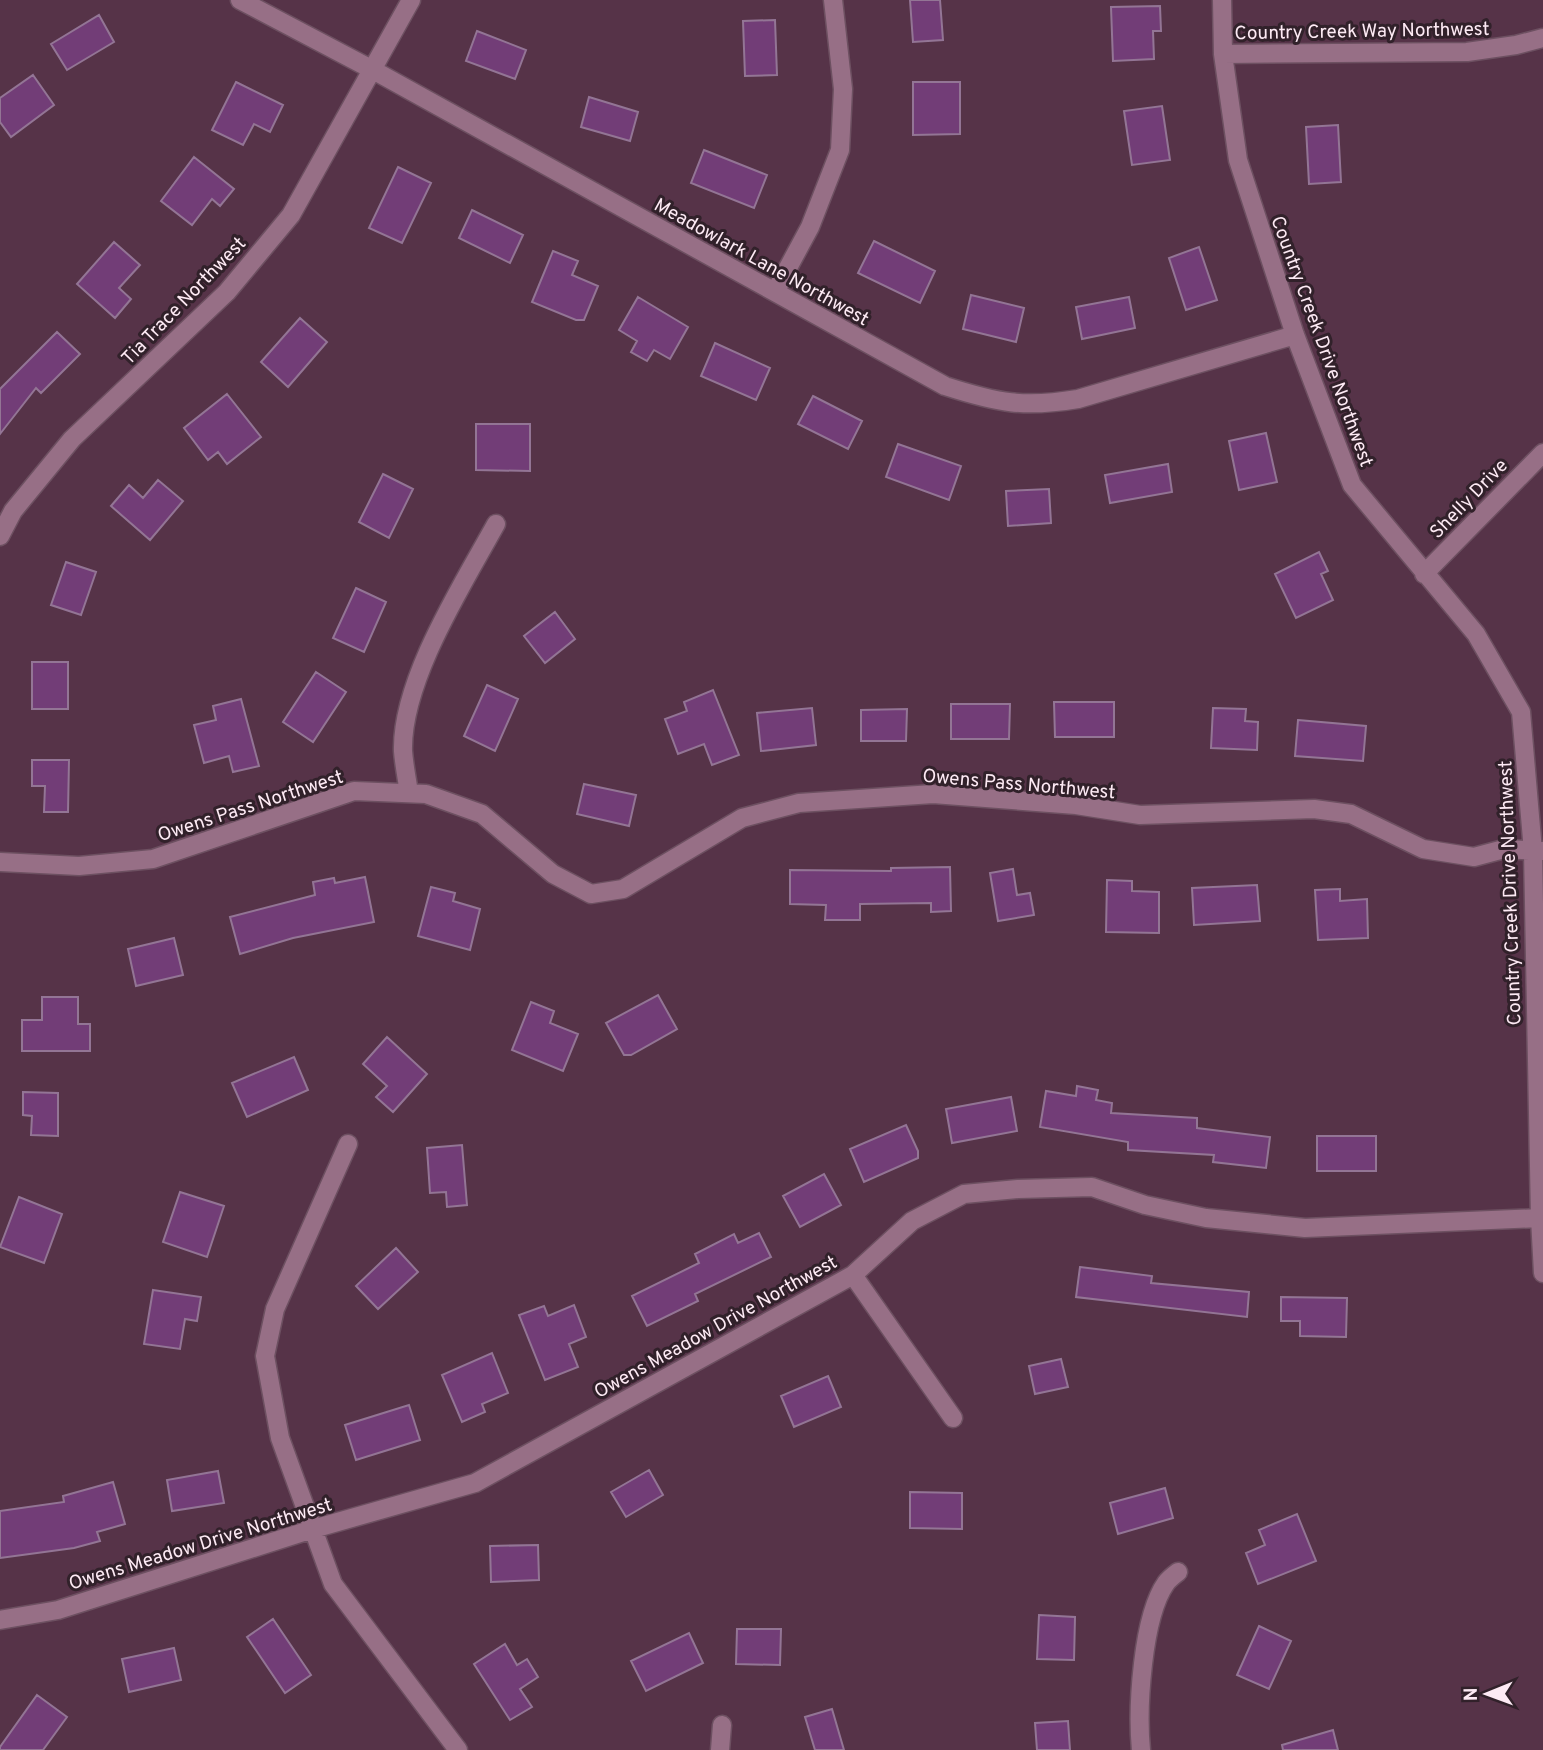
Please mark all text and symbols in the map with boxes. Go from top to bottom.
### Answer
street label: Country Creek Way Northwest [1234,18,1490,46]
street label: Meadowlark Lane Northwest [649,194,873,332]
street label: Country Creek Drive Northwest [1265,213,1378,470]
street label: Tia Trace Northwest [117,232,252,370]
street label: Shelly Drive [1425,454,1514,544]
street label: Country Creek Drive Northwest [1494,760,1528,1026]
street label: Owens Pass Northwest [921,765,1116,805]
street label: Owens Pass Northwest [155,766,346,848]
street label: Owens Meadow Drive Northwest [590,1251,842,1405]
street label: Owens Meadow Drive Northwest [66,1493,335,1596]
north arrow [1452,1659,1522,1729]
text: N [1460,1687,1484,1701]

